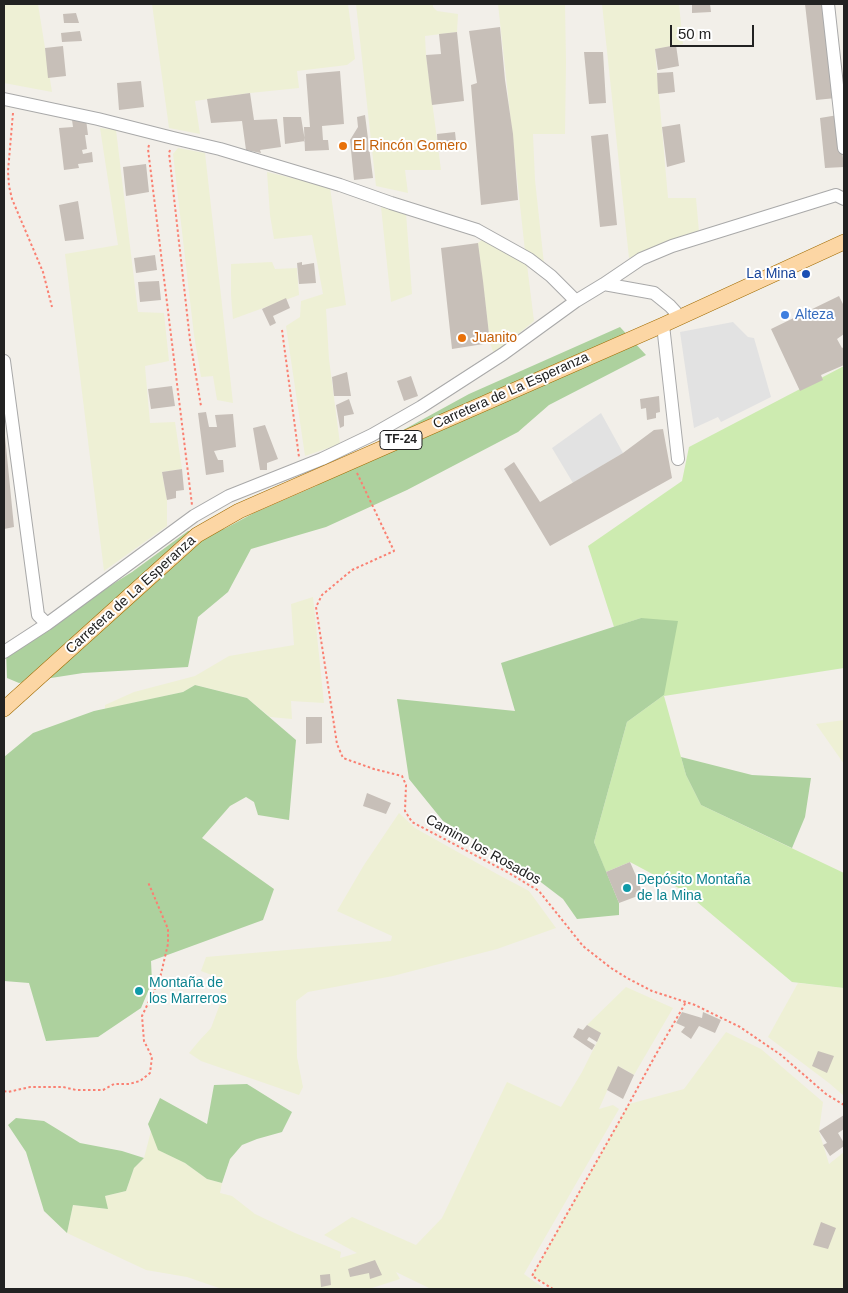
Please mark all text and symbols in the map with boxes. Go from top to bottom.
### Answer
scale bar [673,15,757,47]
text: 50 m [678,25,711,42]
place label: El Rincón Gomero [353,138,467,154]
marker: El Rincón Gomero [337,140,349,152]
place label: La Mina [746,266,796,282]
marker: La Mina [800,268,812,280]
place label: Alteza [795,307,834,323]
marker: Alteza [779,309,791,321]
place label: Juanito [472,330,517,346]
marker: Juanito [456,332,468,344]
street label: Carretera de La Esperanza [430,349,592,433]
road number: TF-24 [380,430,422,450]
street label: Carretera de La Esperanza [63,532,199,658]
street label: Camino los Rosados [422,811,544,889]
place label: Depósito Montaña de la Mina [637,872,751,904]
marker: Depósito Montaña de la Mina [621,882,633,894]
place label: Montaña de los Marreros [149,975,227,1008]
marker: Montaña de los Marreros [133,985,145,997]

